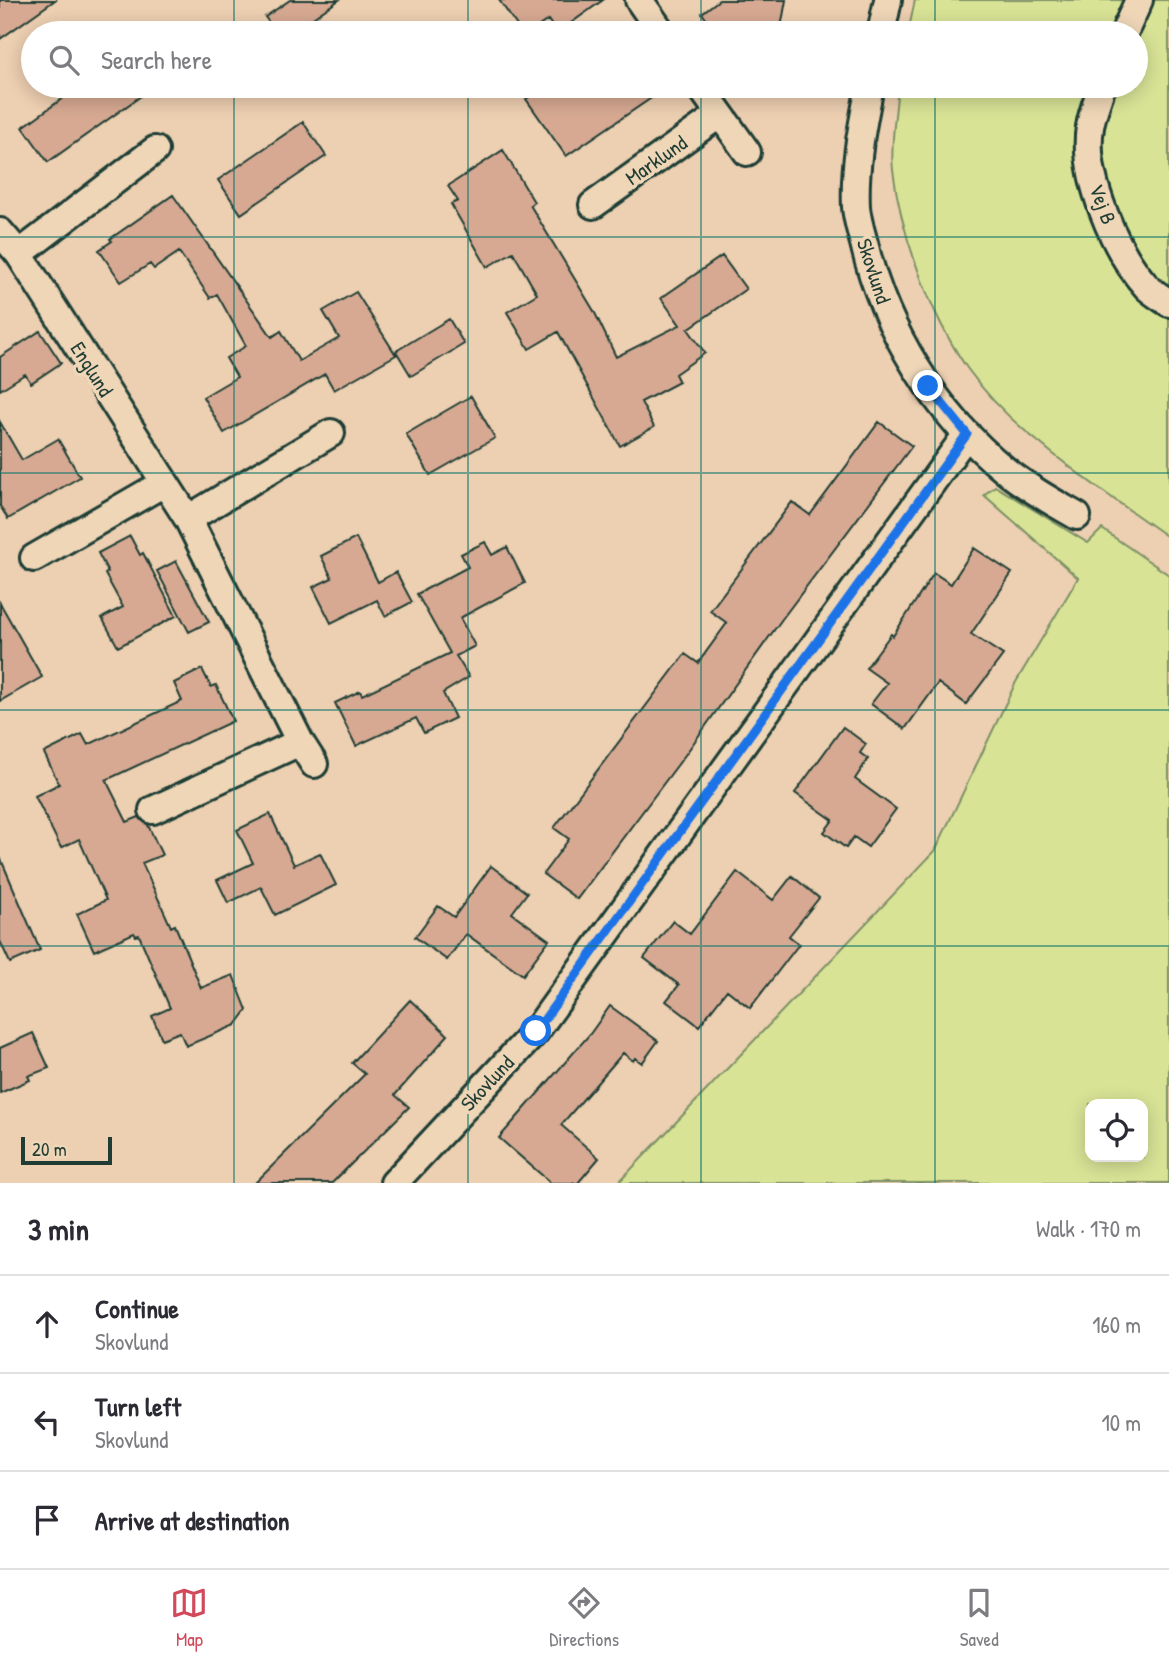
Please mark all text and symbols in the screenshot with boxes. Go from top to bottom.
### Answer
search box [21,21,1148,98]
icon: search [45,41,83,79]
text: Search here [101,42,212,77]
street label: Marklund [619,128,693,192]
street label: Vej B [1082,180,1124,228]
street label: Skovlund [850,235,898,307]
street label: Englund [64,336,120,402]
route end [912,370,943,401]
route start [520,1015,551,1046]
street label: Skovlund [454,1049,520,1117]
map controls [1085,1099,1148,1162]
button: locate [1085,1099,1148,1162]
scale bar [21,1134,112,1166]
text: 20 m [32,1136,67,1162]
text: 3 min [28,1209,89,1249]
text: Walk · 170 m [1036,1213,1141,1244]
text: Continue [95,1291,179,1326]
icon: ahead [28,1305,66,1343]
text: 160 m [1092,1309,1141,1340]
text: Skovlund [95,1326,168,1357]
text: Turn left [95,1389,181,1424]
icon: left [28,1403,66,1441]
text: 10 m [1101,1407,1141,1438]
text: Skovlund [95,1424,168,1455]
icon: arrive [28,1501,66,1539]
text: Arrive at destination [95,1503,290,1538]
tab: Map [170,1584,208,1652]
tab: Directions [549,1584,619,1652]
tab: Saved [960,1584,999,1652]

